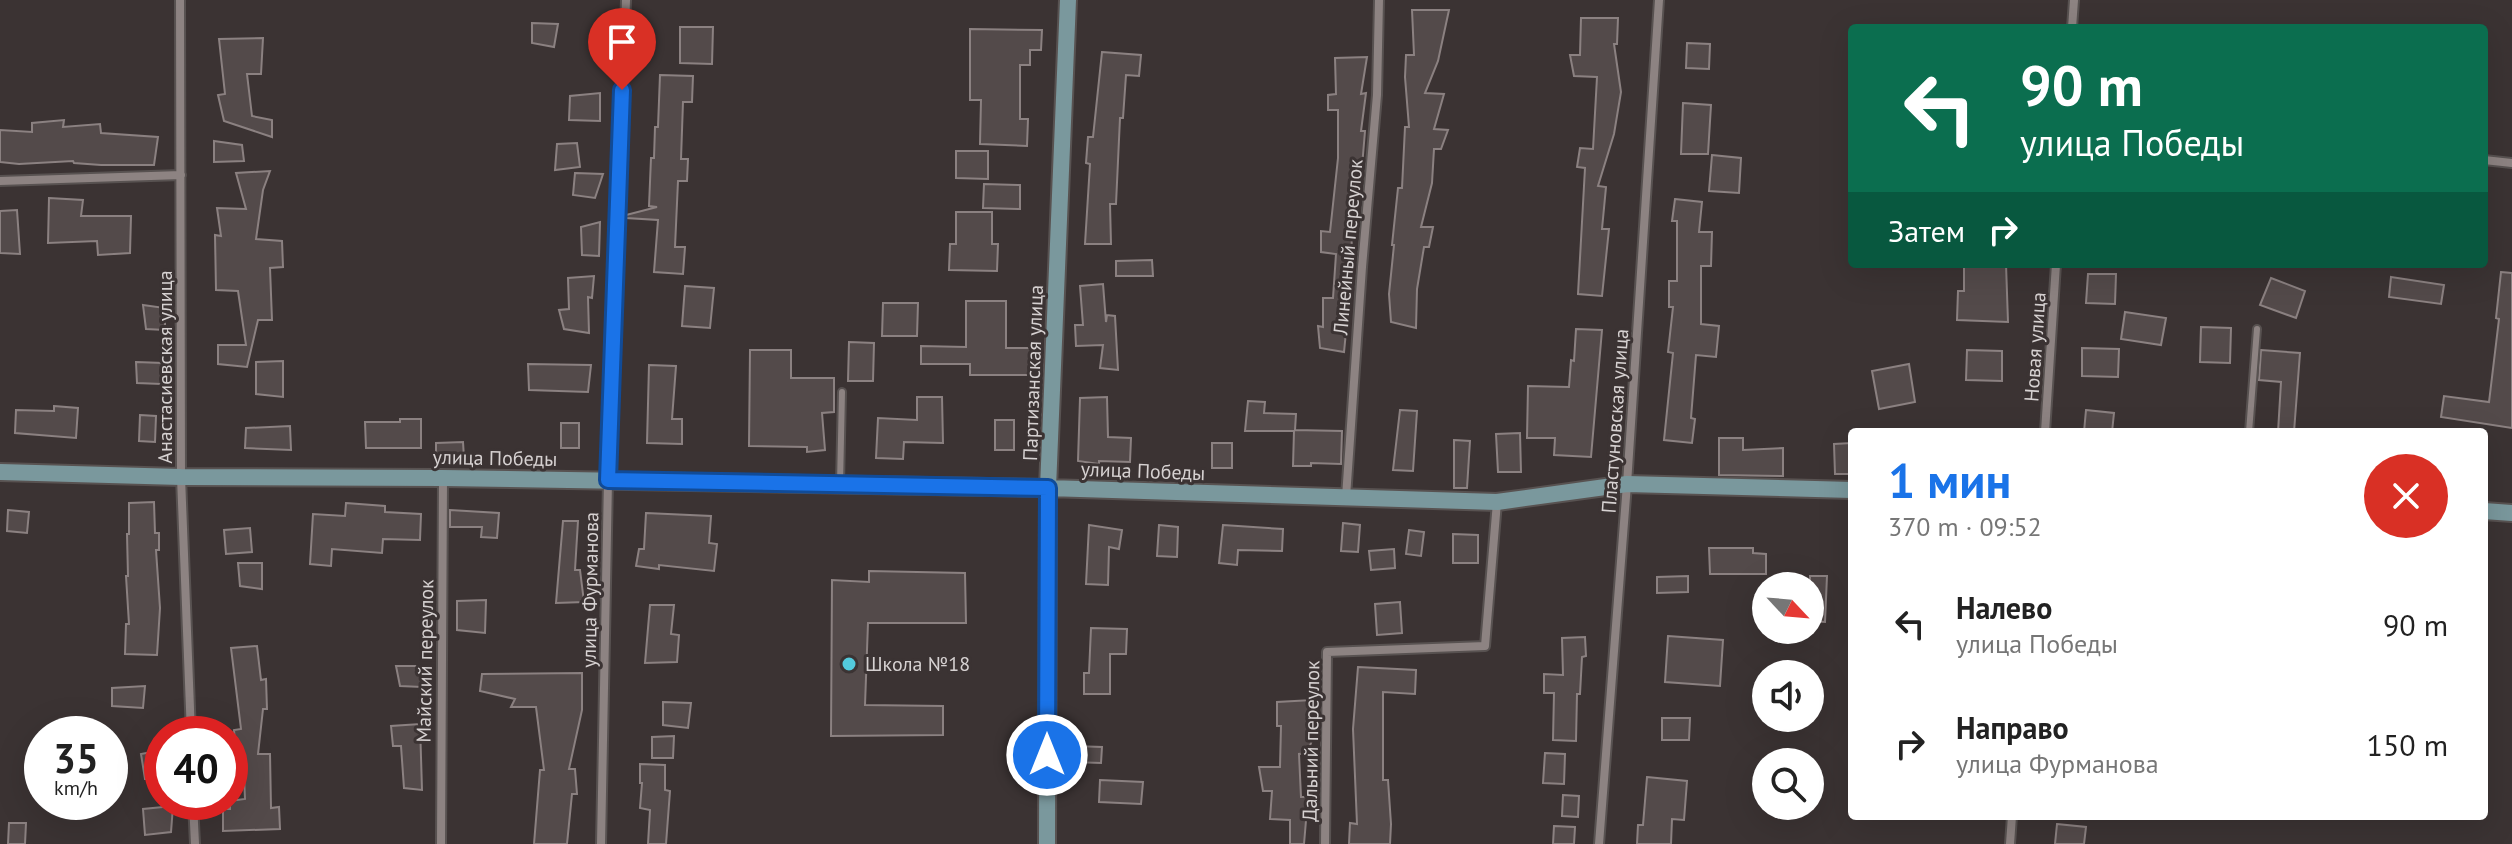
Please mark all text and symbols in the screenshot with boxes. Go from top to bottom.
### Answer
pin [588,8,656,90]
icon: arrive [600,20,644,64]
text: 90 m [2020,49,2143,121]
icon: left [1888,56,1992,160]
text: улица Победы [2020,119,2244,166]
street label: Линейный переулок [1327,158,1369,337]
icon: right [1981,208,2025,252]
text: Затем [1888,211,1965,250]
street label: Анастасиевская улица [152,270,178,464]
street label: Партизанская улица [1017,284,1049,462]
street label: Новая улица [2018,291,2052,403]
street label: Пластуновская улица [1596,328,1634,514]
street label: улица Победы [432,444,558,472]
text: 1 мин [1888,449,2011,511]
button: close [2364,454,2448,538]
street label: улица Победы [1080,456,1206,486]
text: 370 m · 09:52 [1888,510,2042,543]
street label: улица Фурманова [576,512,604,668]
north arrow [1752,572,1824,644]
map controls [1752,572,1824,820]
street label: Майский переулок [411,579,439,743]
text: Налево [1956,588,2052,627]
icon: left [1888,602,1932,646]
text: 90 m [2383,605,2448,644]
text: улица Победы [1956,627,2118,660]
place label: Школа №18 [865,651,970,677]
marker: Школа №18 [840,655,858,673]
street label: Дальний переулок [1297,660,1325,822]
button: sound [1752,660,1824,732]
text: Направо [1956,708,2069,747]
position arrow [1005,713,1089,797]
speed limit sign: 40 [144,716,248,820]
icon: right [1888,722,1932,766]
text: 150 m [2367,725,2448,764]
text: 35 [53,732,99,784]
text: улица Фурманова [1956,747,2159,780]
button: search [1752,748,1824,820]
text: km/h [54,775,98,801]

